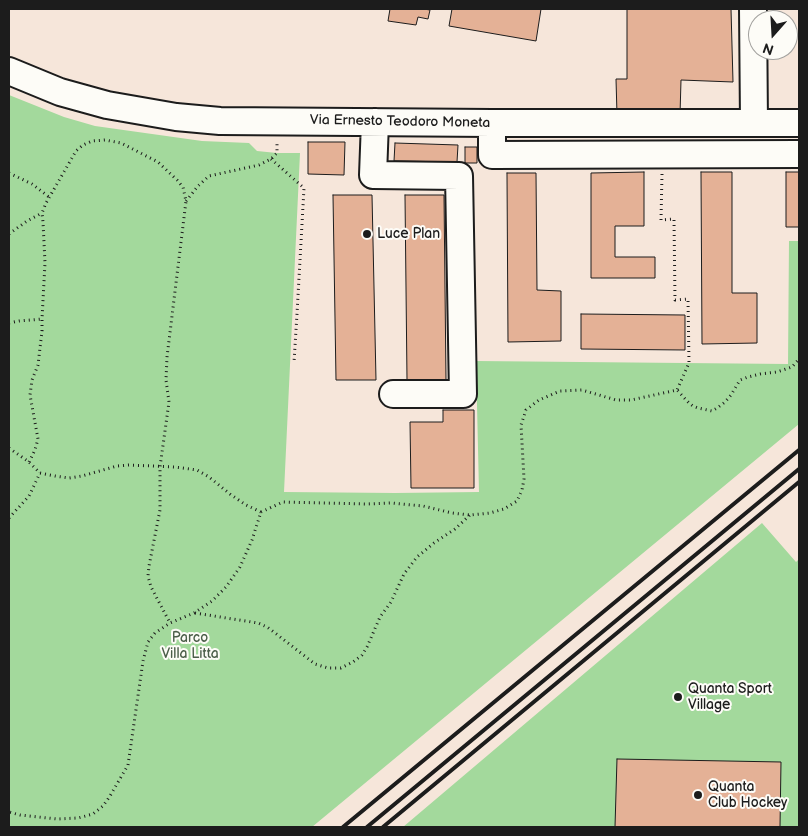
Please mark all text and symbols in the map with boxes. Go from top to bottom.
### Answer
north arrow [748,10,798,60]
text: N [761,39,776,58]
street label: Via Ernesto Teodoro Moneta [310,112,490,132]
place label: Luce Plan [377,226,440,242]
marker: Luce Plan [361,228,373,240]
park label: Parco Villa Litta [161,630,219,662]
place label: Quanta Sport Village [688,681,772,714]
marker: Quanta Sport Village [672,691,684,703]
place label: Quanta Club Hockey [708,779,787,812]
marker: Quanta Club Hockey [692,789,704,801]

